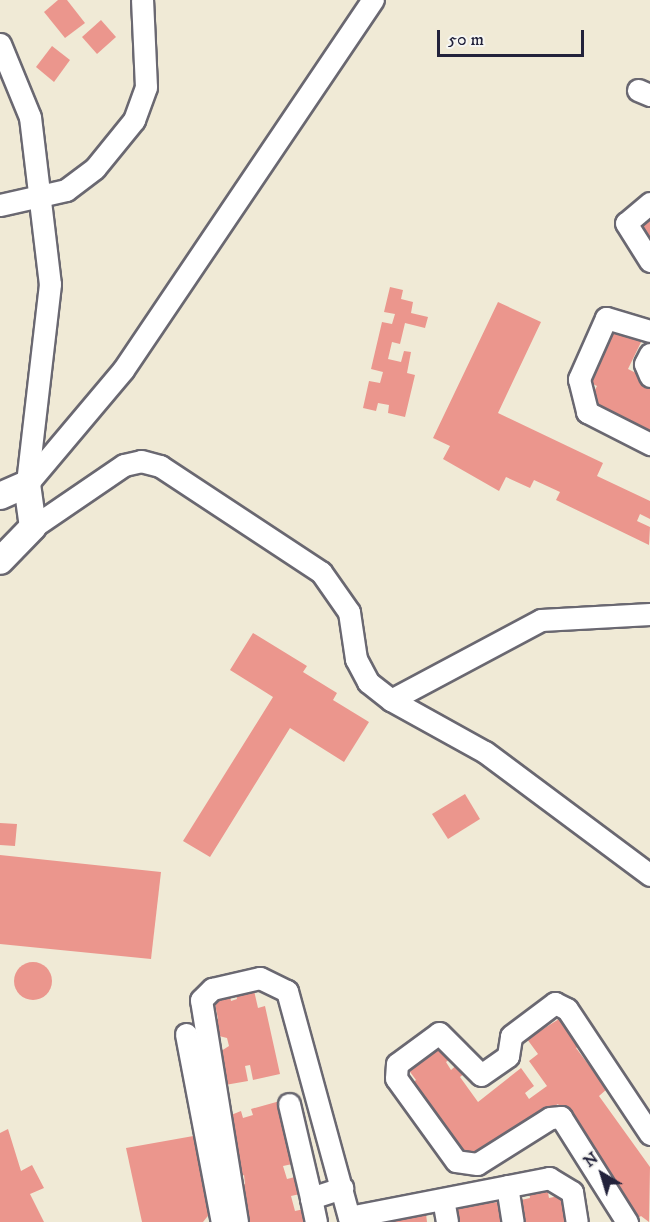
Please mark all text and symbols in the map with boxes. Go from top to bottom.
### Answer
scale bar [440,18,587,56]
text: 50 m [448,29,484,51]
north arrow [572,1144,632,1204]
text: N [580,1148,602,1172]

